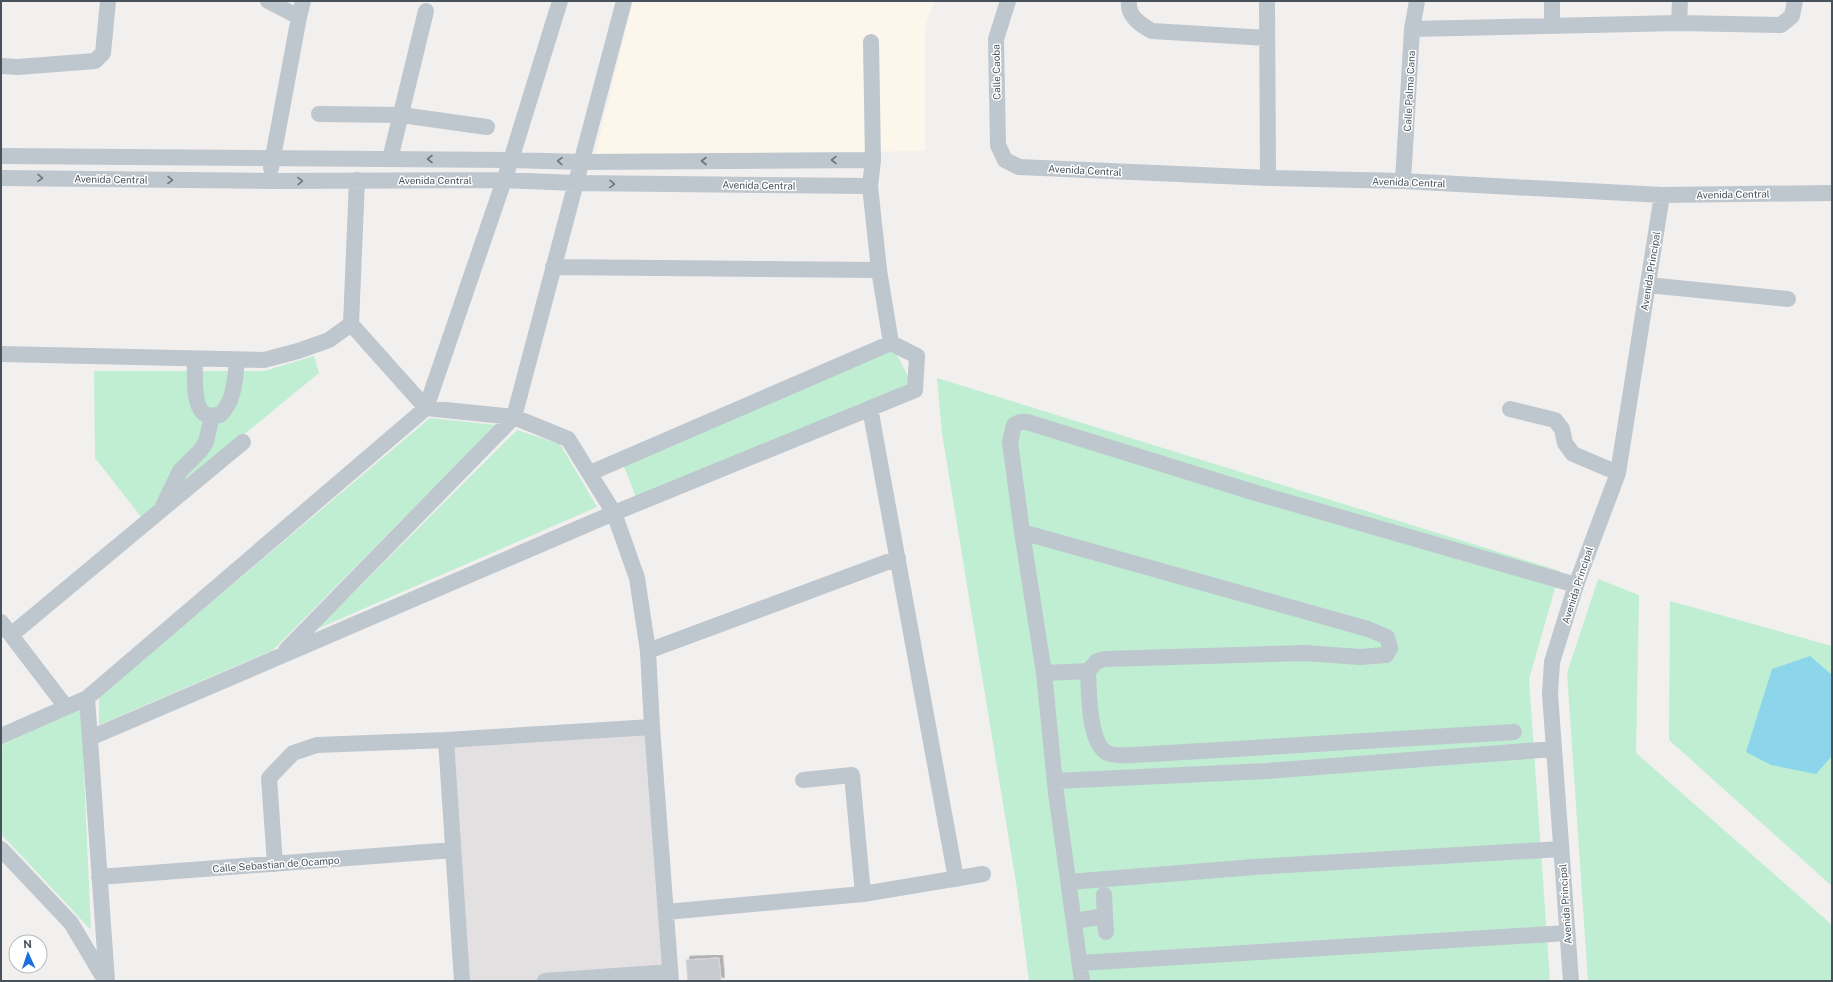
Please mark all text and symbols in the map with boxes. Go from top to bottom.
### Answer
street label: Calle Caoba [990,44,1002,100]
street label: Calle Palma Cana [1401,50,1417,132]
one-way arrow [427,155,433,163]
one-way arrow [831,156,837,164]
one-way arrow [557,157,563,166]
one-way arrow [701,157,707,165]
street label: Avenida Central [1048,162,1122,178]
street label: Avenida Central [74,172,148,186]
one-way arrow [37,174,43,182]
street label: Avenida Central [398,174,472,186]
street label: Avenida Central [1372,175,1446,189]
one-way arrow [167,176,173,184]
one-way arrow [297,177,303,185]
street label: Avenida Central [722,178,796,192]
one-way arrow [609,180,615,188]
street label: Avenida Central [1696,187,1770,201]
street label: Avenida Principal [1638,230,1662,312]
street label: Avenida Principal [1559,545,1595,625]
street label: Calle Sebastian de Ocampo [212,854,340,874]
street label: Avenida Principal [1556,864,1574,944]
north arrow [8,934,48,974]
text: N [23,938,32,950]

